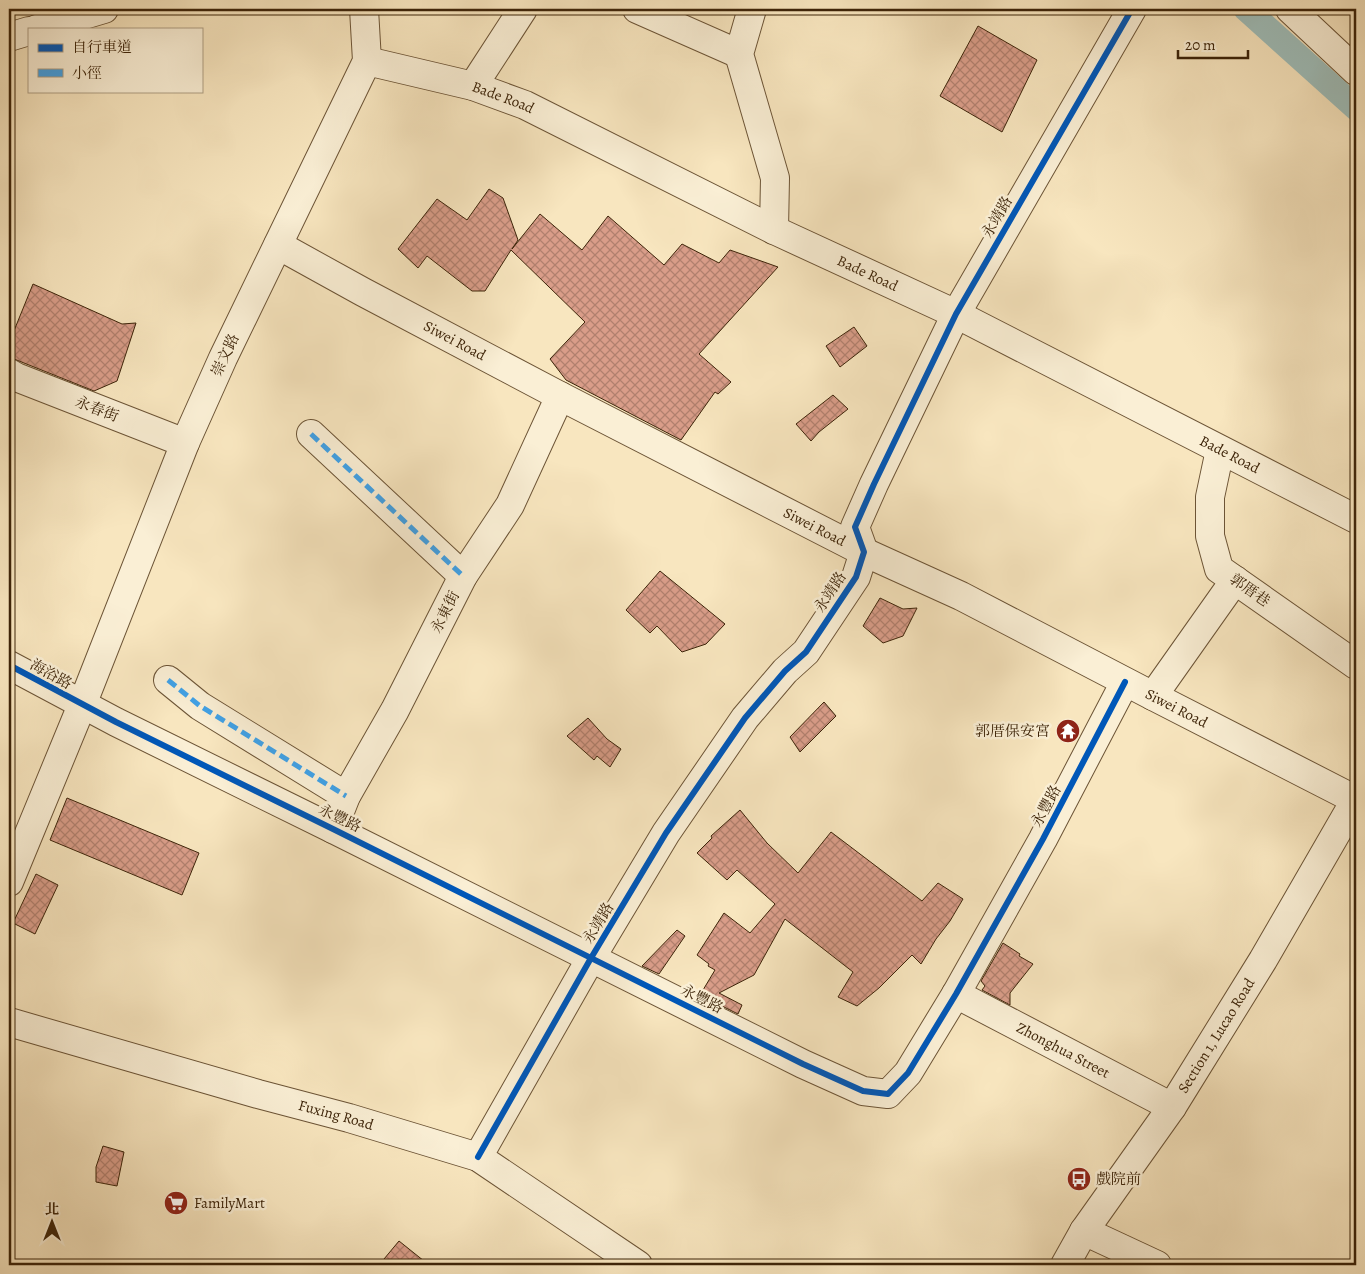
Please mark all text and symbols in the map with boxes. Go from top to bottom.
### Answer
legend [28,28,202,92]
scale bar [1178,28,1248,60]
text: 20 m [1185,35,1216,55]
text: 自行車道 [72,37,132,57]
text: 小徑 [72,63,102,83]
street label: Bade Road [469,76,539,119]
street label: 永靖路 [977,193,1017,241]
street label: Bade Road [834,251,902,296]
street label: Siwei Road [420,316,490,366]
street label: 崇文路 [206,330,244,380]
street label: 永春街 [72,392,122,426]
street label: Bade Road [1196,431,1264,478]
street label: Siwei Road [780,502,850,551]
street label: 永靖路 [809,568,851,616]
street label: 郭厝巷 [1226,569,1274,611]
street label: 永東街 [426,587,464,637]
street label: 海浴路 [26,654,76,694]
street label: Siwei Road [1142,684,1212,733]
temple icon: 郭厝保安宮 [1055,718,1081,744]
place label: 郭厝保安宮 [975,721,1050,741]
street label: 永豐路 [1027,781,1065,831]
street label: 永豐路 [315,799,365,837]
street label: 永靖路 [578,899,618,947]
street label: Section 1, Lucao Road [1173,974,1260,1097]
street label: 永豐路 [677,980,727,1018]
street label: Zhonghua Street [1013,1017,1113,1083]
street label: Fuxing Road [296,1095,377,1135]
bus stop icon: 戲院前 [1066,1166,1092,1192]
place label: 戲院前 [1096,1169,1141,1189]
supermarket icon: FamilyMart [163,1190,189,1216]
place label: FamilyMart [194,1193,265,1213]
north arrow [28,1196,78,1246]
text: 北 [45,1200,59,1219]

